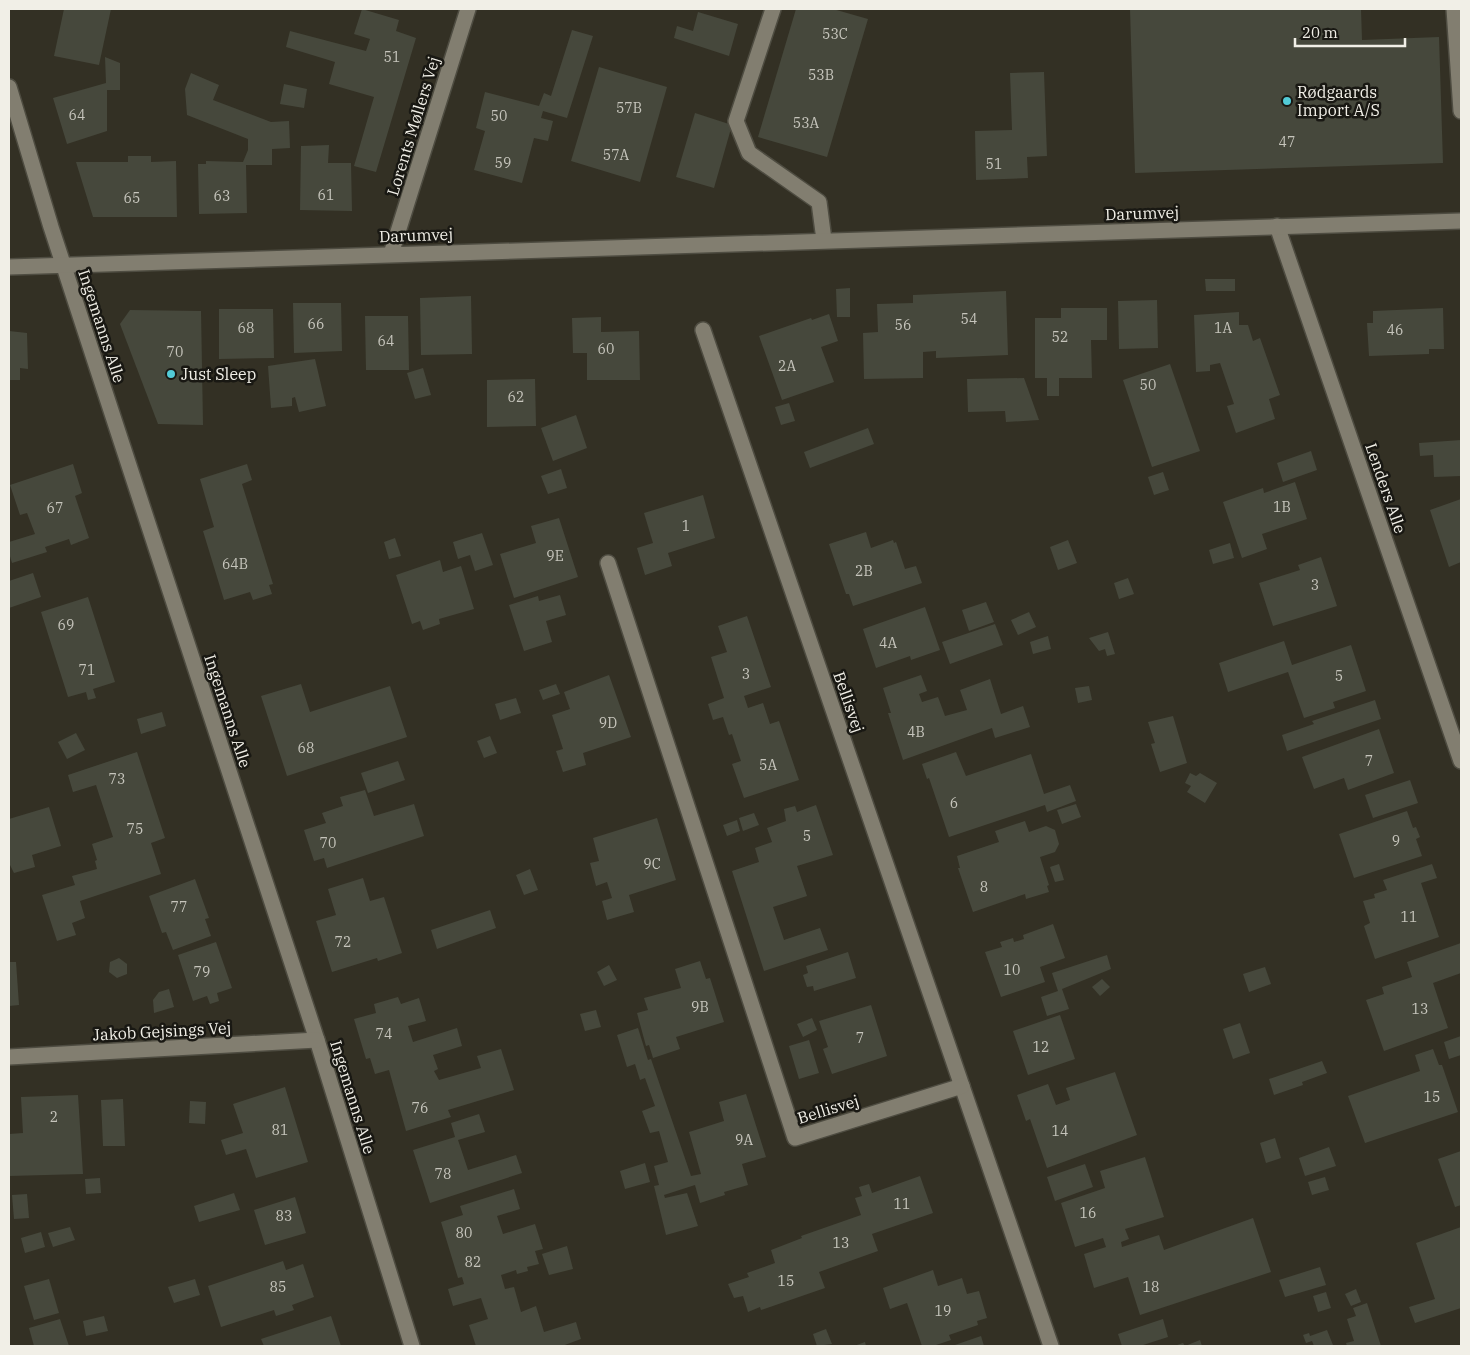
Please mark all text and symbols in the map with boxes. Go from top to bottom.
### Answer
scale bar [1295,15,1405,47]
text: 20 m [1302,23,1338,42]
house number: 53C [822,25,848,43]
house number: 51 [384,48,400,66]
street label: Lorents Møllers Vej [382,54,444,198]
house number: 53B [808,66,834,84]
place label: Rødgaards Import A/S [1297,82,1380,120]
marker: Rødgaards Import A/S [1281,95,1293,107]
house number: 57B [616,99,642,117]
house number: 64 [69,106,85,124]
house number: 50 [491,107,507,125]
house number: 53A [793,114,820,132]
house number: 47 [1279,133,1295,151]
house number: 57A [603,146,630,164]
house number: 59 [495,154,511,172]
house number: 51 [986,155,1002,173]
house number: 61 [318,186,334,204]
house number: 63 [214,187,230,205]
house number: 65 [124,189,140,207]
street label: Darumvej [1105,202,1179,224]
street label: Darumvej [379,224,453,246]
street label: Ingemanns Alle [74,267,130,385]
house number: 54 [961,310,977,328]
house number: 66 [308,315,324,333]
house number: 56 [895,316,911,334]
house number: 68 [238,319,254,337]
house number: 1A [1214,319,1232,337]
house number: 46 [1387,321,1403,339]
house number: 52 [1052,328,1068,346]
house number: 64 [378,332,394,350]
house number: 60 [598,340,614,358]
house number: 70 [167,343,183,361]
house number: 2A [778,357,796,375]
place label: Just Sleep [181,364,257,384]
marker: Just Sleep [165,368,177,380]
house number: 50 [1140,376,1156,394]
house number: 62 [508,388,524,406]
street label: Lenders Alle [1361,440,1411,536]
house number: 1B [1273,498,1291,516]
house number: 67 [47,499,63,517]
house number: 1 [682,517,690,535]
house number: 9E [546,547,564,565]
house number: 64B [222,555,248,573]
house number: 2B [855,562,873,580]
house number: 3 [1311,576,1319,594]
house number: 69 [58,616,74,634]
house number: 4A [879,634,897,652]
street label: Ingemanns Alle [200,652,256,770]
house number: 71 [79,661,95,679]
house number: 3 [742,665,750,683]
house number: 5 [1335,667,1343,685]
street label: Bellisvej [829,669,869,735]
house number: 9D [599,714,617,732]
house number: 4B [907,723,925,741]
house number: 68 [298,739,314,757]
house number: 7 [1365,752,1373,770]
house number: 5A [759,756,777,774]
house number: 73 [109,770,125,788]
house number: 6 [950,794,958,812]
house number: 75 [127,820,143,838]
house number: 5 [803,827,811,845]
house number: 9 [1392,832,1400,850]
house number: 70 [320,834,336,852]
house number: 9C [643,855,661,873]
house number: 8 [980,878,988,896]
house number: 77 [171,898,187,916]
house number: 11 [1401,908,1417,926]
house number: 72 [335,933,351,951]
house number: 10 [1004,961,1020,979]
house number: 79 [194,963,210,981]
house number: 9B [691,998,709,1016]
house number: 13 [1412,1000,1428,1018]
street label: Jakob Gejsings Vej [92,1017,232,1045]
house number: 74 [376,1025,392,1043]
house number: 7 [856,1029,864,1047]
street label: Ingemanns Alle [326,1038,380,1156]
house number: 12 [1033,1038,1049,1056]
house number: 15 [1424,1088,1440,1106]
street label: Bellisvej [795,1090,861,1128]
house number: 76 [412,1099,428,1117]
house number: 2 [50,1108,58,1126]
house number: 81 [272,1121,288,1139]
house number: 14 [1052,1122,1068,1140]
house number: 9A [735,1131,753,1149]
house number: 78 [435,1165,451,1183]
house number: 11 [894,1195,910,1213]
house number: 16 [1080,1204,1096,1222]
house number: 83 [276,1207,292,1225]
house number: 80 [456,1224,472,1242]
house number: 13 [833,1234,849,1252]
house number: 82 [465,1253,481,1271]
house number: 15 [778,1272,794,1290]
house number: 85 [270,1278,286,1296]
house number: 18 [1143,1278,1159,1296]
house number: 19 [935,1302,951,1320]

